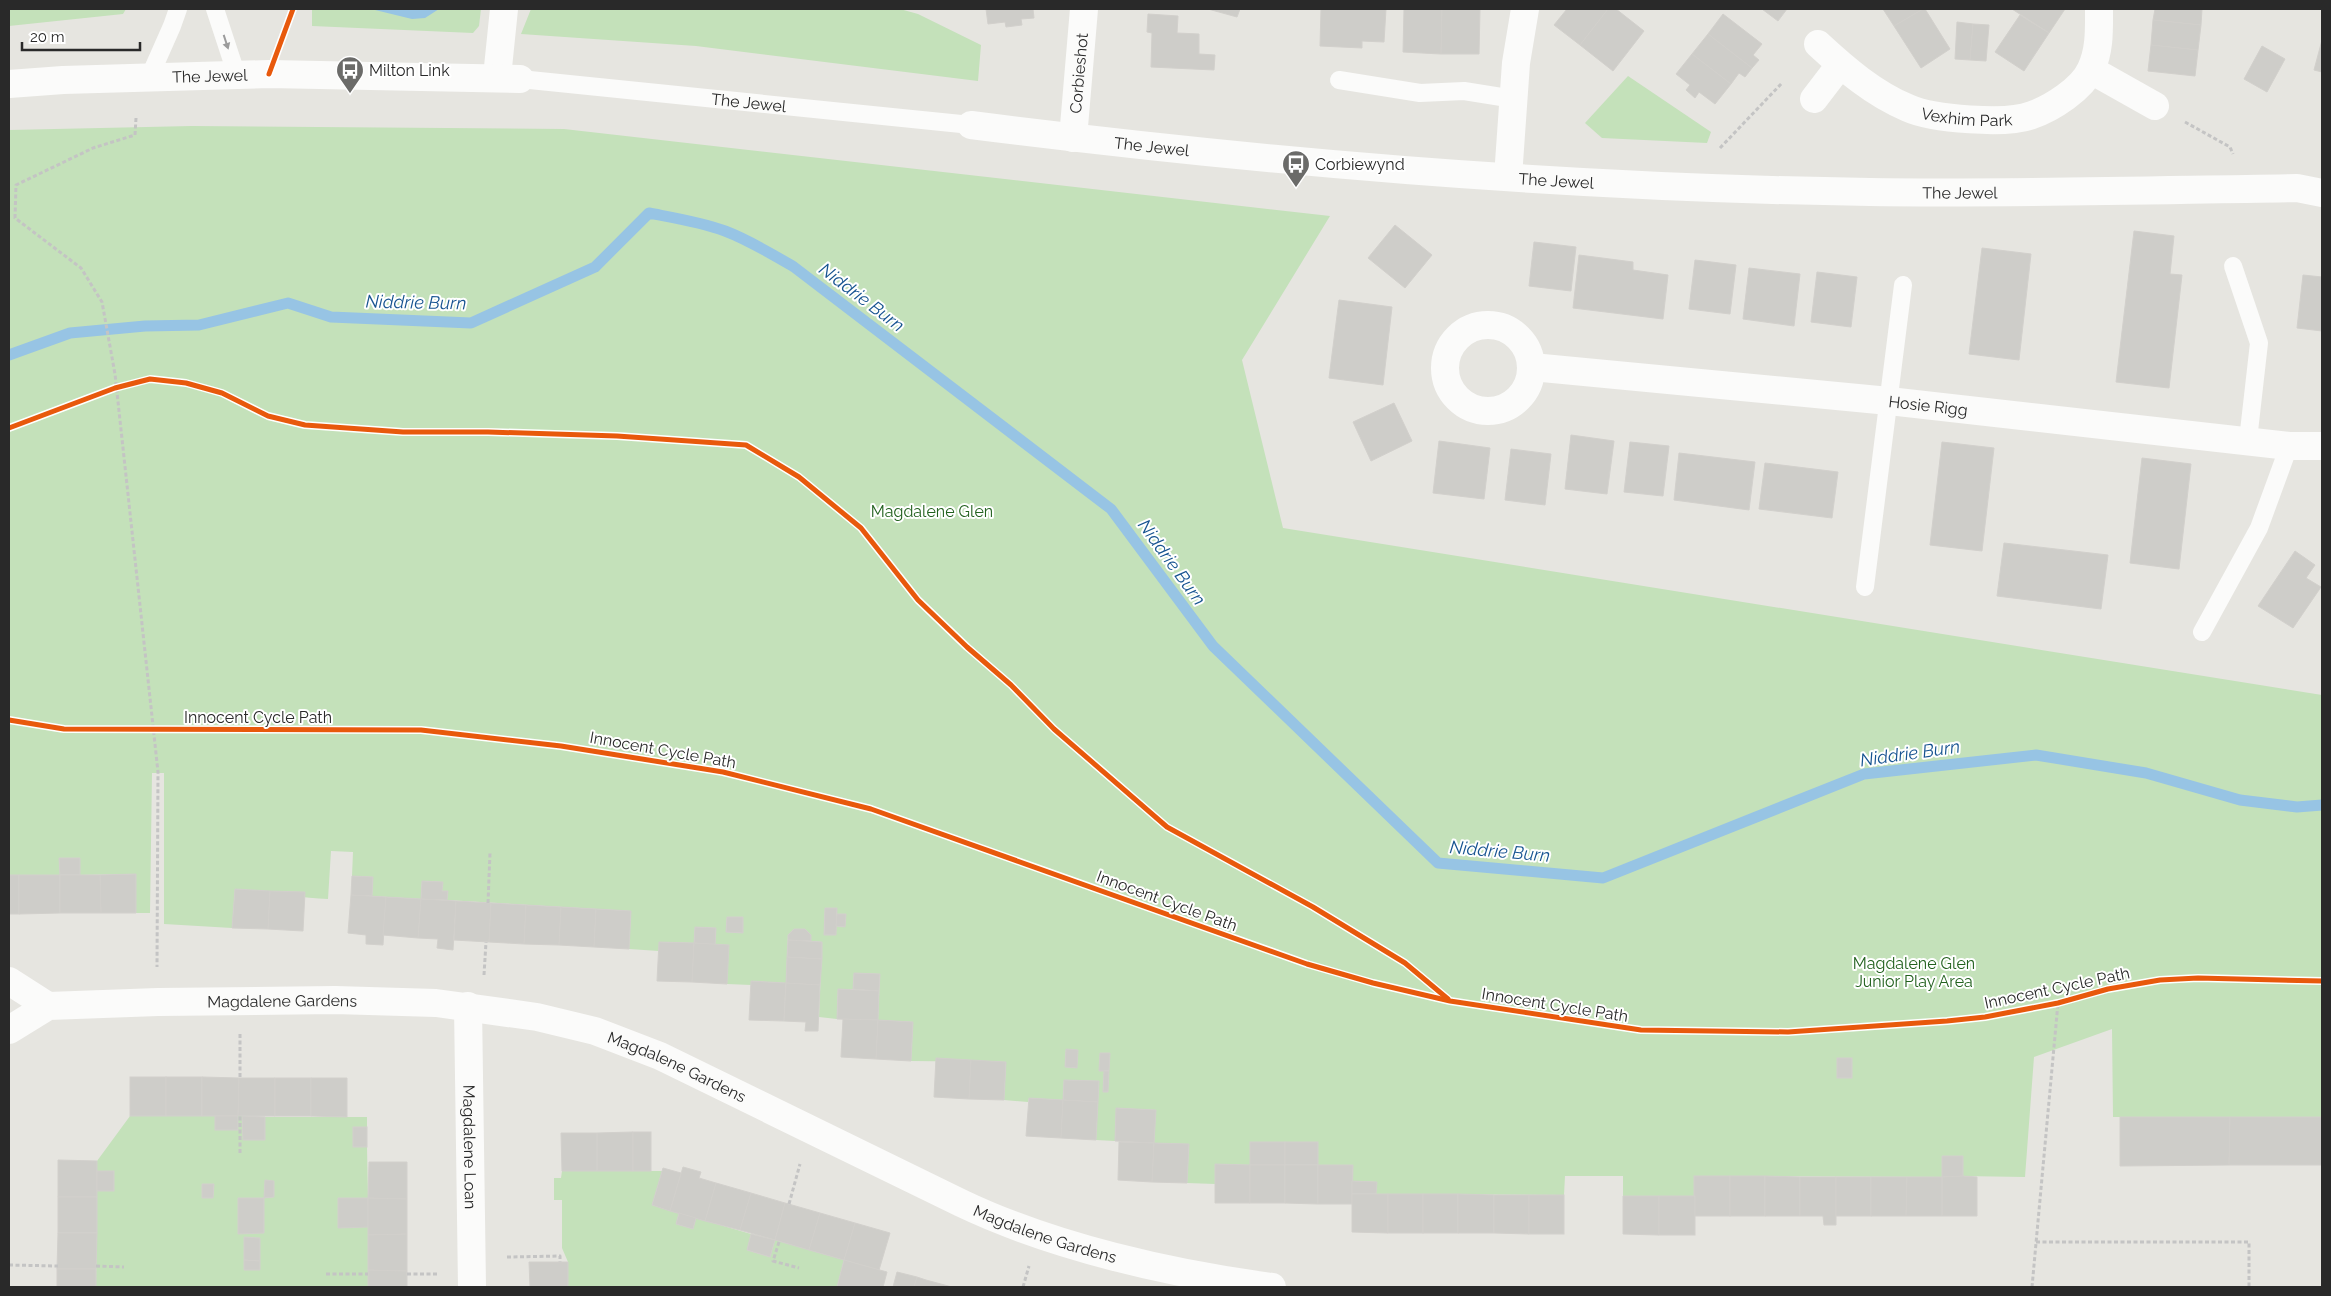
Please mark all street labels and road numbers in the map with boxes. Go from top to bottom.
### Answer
street label: Corbieshot [1066,32,1091,114]
street label: The Jewel [172,65,248,86]
street label: The Jewel [710,89,788,116]
street label: Vexhim Park [1920,103,2014,130]
street label: The Jewel [1113,133,1191,160]
street label: The Jewel [1518,169,1595,192]
street label: The Jewel [1922,183,1998,202]
street label: Hosie Rigg [1888,392,1969,419]
street label: Innocent Cycle Path [184,708,332,727]
street label: Innocent Cycle Path [588,728,738,772]
street label: Innocent Cycle Path [1094,867,1240,935]
street label: Innocent Cycle Path [1983,963,2131,1013]
street label: Innocent Cycle Path [1480,984,1630,1026]
street label: Magdalene Gardens [207,990,358,1011]
street label: Magdalene Gardens [605,1027,750,1106]
street label: Magdalene Loan [460,1085,480,1209]
street label: Magdalene Gardens [971,1201,1119,1267]

